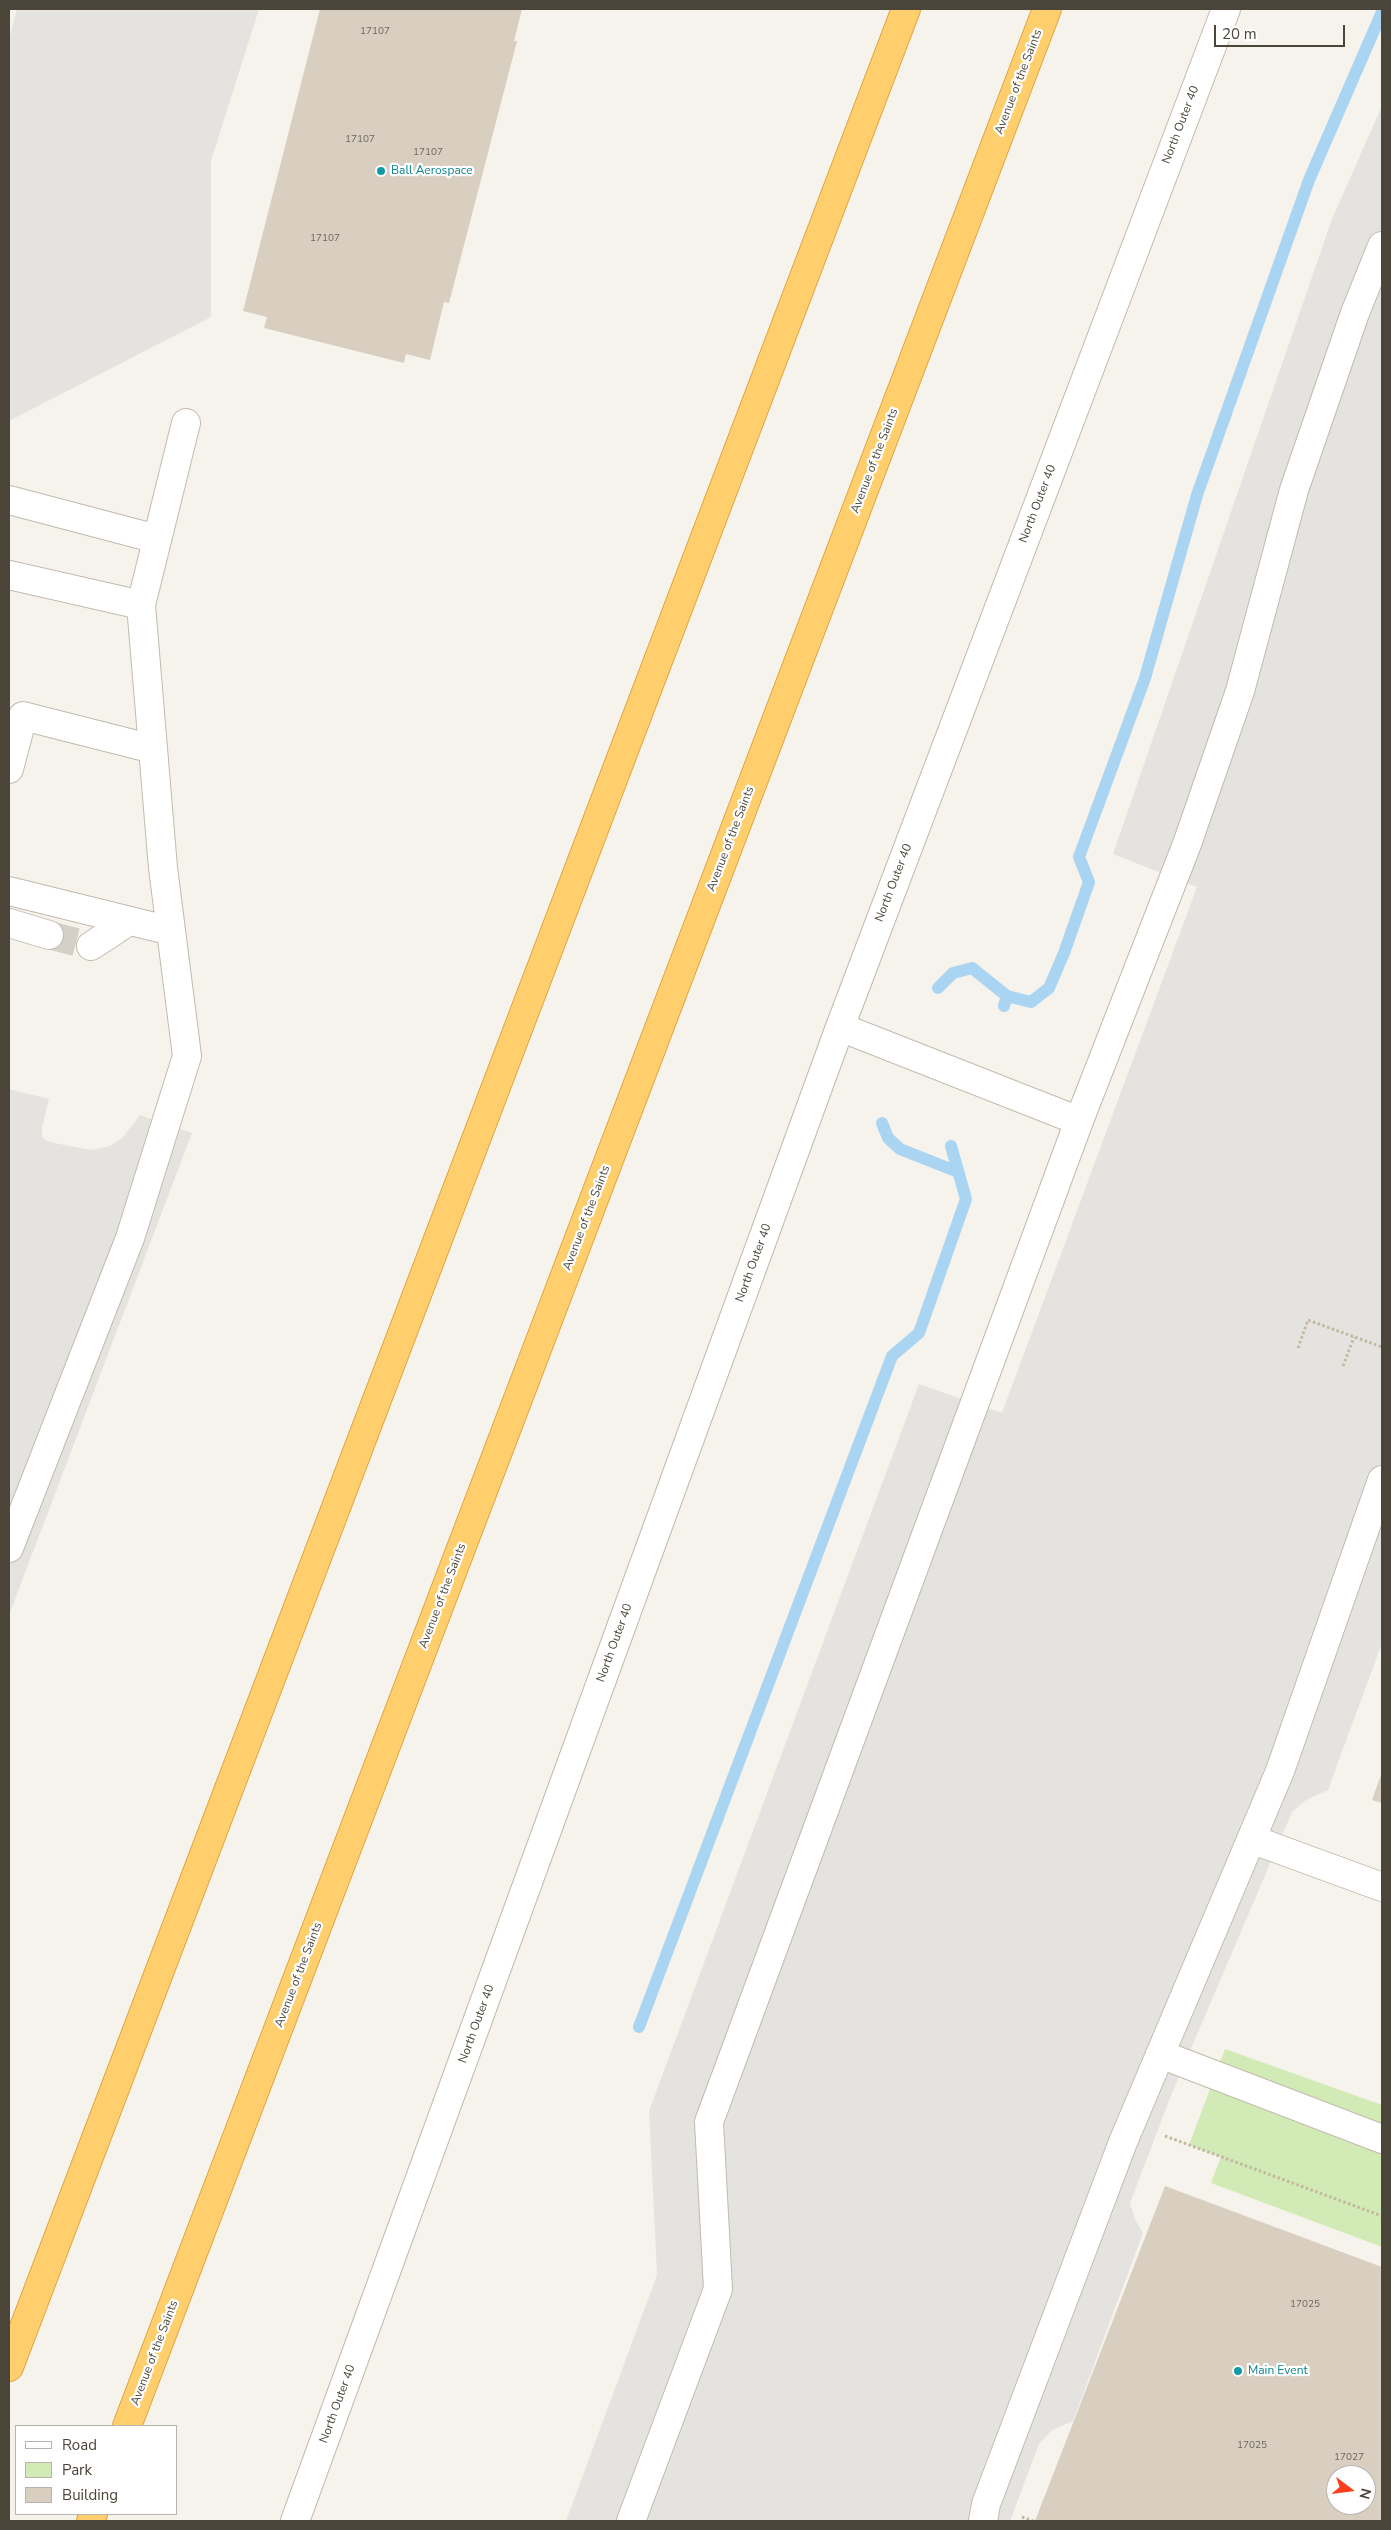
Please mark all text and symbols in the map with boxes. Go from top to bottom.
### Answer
scale bar [1216,15,1347,47]
text: 20 m [1222,24,1257,44]
house number: 17107 [360,26,390,38]
street label: Avenue of the Saints [992,27,1046,137]
street label: North Outer 40 [1159,84,1203,166]
house number: 17107 [345,134,375,146]
house number: 17107 [413,147,443,159]
place label: Ball Aerospace [391,164,473,178]
marker: Ball Aerospace [375,165,387,177]
house number: 17107 [310,233,340,245]
street label: Avenue of the Saints [848,406,902,516]
street label: North Outer 40 [1016,463,1060,545]
street label: Avenue of the Saints [704,784,758,894]
street label: North Outer 40 [872,842,916,924]
street label: Avenue of the Saints [560,1163,614,1273]
street label: North Outer 40 [733,1222,775,1304]
street label: Avenue of the Saints [416,1541,470,1651]
street label: North Outer 40 [594,1602,636,1684]
street label: Avenue of the Saints [272,1920,326,2030]
street label: North Outer 40 [456,1983,498,2065]
street label: Avenue of the Saints [128,2298,182,2408]
house number: 17025 [1290,2299,1320,2311]
street label: North Outer 40 [317,2363,359,2445]
place label: Main Event [1248,2364,1308,2378]
marker: Main Event [1232,2365,1244,2377]
legend [15,2425,178,2515]
text: Road [62,2435,97,2455]
house number: 17025 [1237,2440,1267,2452]
house number: 17027 [1334,2452,1364,2464]
text: Park [62,2460,92,2480]
north arrow [1326,2465,1376,2515]
text: Building [62,2485,118,2505]
text: N [1354,2486,1376,2501]

